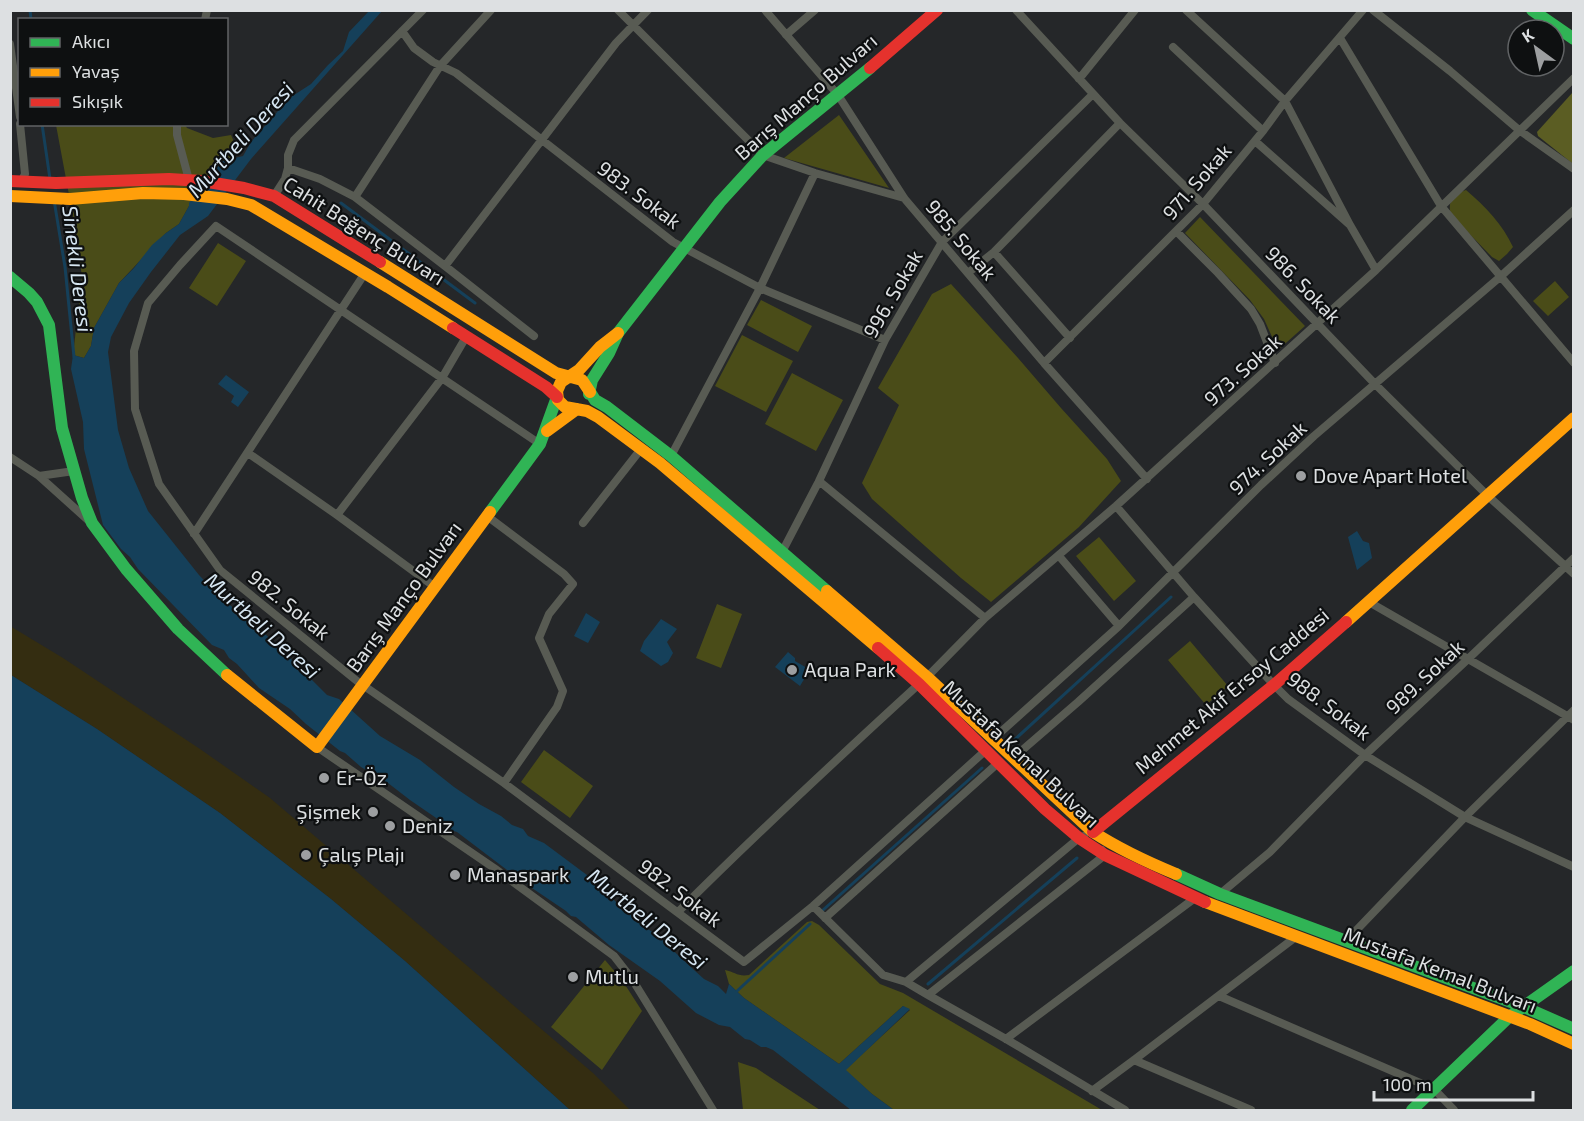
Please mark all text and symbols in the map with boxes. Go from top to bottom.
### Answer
legend [18,18,228,126]
north arrow [1506,18,1566,78]
text: K [1518,24,1538,46]
street label: Barış Manço Bulvarı [729,28,882,165]
text: Akıcı [72,30,110,52]
text: Yavaş [72,60,120,83]
water label: Murtbeli Deresi [182,76,298,202]
text: Sıkışık [72,90,123,113]
street label: 971. Sokak [1157,139,1236,224]
street label: 983. Sokak [593,155,686,233]
street label: Cahit Beğenç Bulvarı [279,171,450,290]
street label: 985. Sokak [921,194,1002,284]
water label: Sinekli Deresi [58,204,99,334]
street label: 986. Sokak [1261,241,1346,328]
street label: 996. Sokak [857,245,927,342]
street label: 973. Sokak [1199,328,1286,410]
street label: 974. Sokak [1224,415,1311,499]
place label: Dove Apart Hotel [1313,463,1467,487]
marker: Dove Apart Hotel [1294,469,1308,483]
street label: Barış Manço Bulvarı [340,516,467,677]
street label: 982. Sokak [244,564,335,644]
water label: Murtbeli Deresi [200,567,326,683]
street label: Mehmet Akif Ersoy Caddesi [1130,602,1333,778]
street label: 989. Sokak [1380,634,1468,718]
place label: Aqua Park [804,657,896,681]
marker: Aqua Park [785,663,799,677]
street label: 988. Sokak [1283,666,1376,744]
street label: Mustafa Kemal Bulvarı [938,675,1105,832]
place label: Er-Öz [336,765,387,789]
marker: Er-Öz [317,771,331,785]
place label: Şişmek [296,799,361,824]
marker: Şişmek [366,805,380,819]
place label: Deniz [402,813,453,837]
marker: Deniz [383,819,397,833]
place label: Çalış Plajı [318,842,405,867]
marker: Çalış Plajı [299,848,313,862]
street label: 982. Sokak [634,853,727,931]
place label: Manaspark [467,862,569,886]
water label: Murtbeli Deresi [583,862,713,974]
marker: Manaspark [448,868,462,882]
street label: Mustafa Kemal Bulvarı [1340,921,1540,1017]
place label: Mutlu [585,964,639,988]
marker: Mutlu [566,970,580,984]
scale bar [1374,1064,1533,1102]
text: 100 m [1383,1073,1432,1095]

